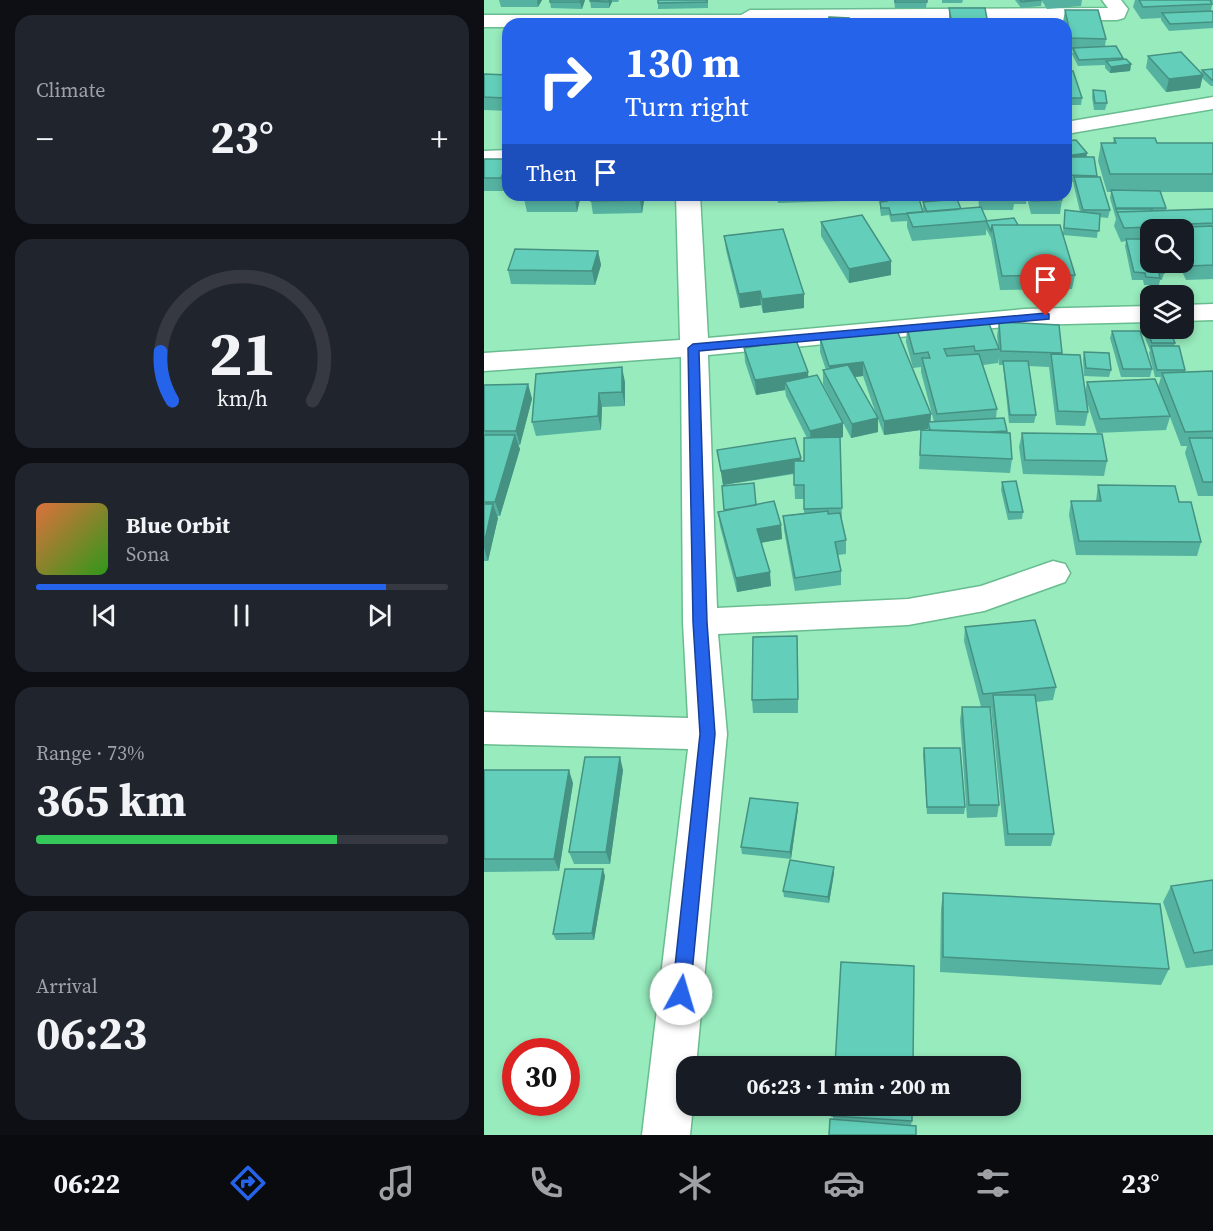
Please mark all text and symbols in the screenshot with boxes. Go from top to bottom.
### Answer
text: 130 m [625,33,740,91]
icon: right [526,42,604,120]
text: Climate [36,76,105,104]
text: Turn right [625,88,749,125]
text: 23° [210,106,274,168]
text: − [36,116,54,161]
text: + [430,116,448,161]
icon: arrive [589,156,622,189]
text: Then [526,158,577,188]
map controls [1140,219,1194,339]
button: search [1140,219,1194,273]
pin [1020,254,1071,316]
icon: arrive [1029,263,1062,296]
button: layers [1140,285,1194,339]
text: 21 [208,310,276,396]
text: km/h [216,384,268,413]
text: Blue Orbit [126,510,230,540]
text: Sona [126,540,170,568]
icon: previous [88,599,121,632]
icon: pause [225,599,258,632]
icon: next [363,599,396,632]
text: Range · 73% [36,739,145,767]
text: 365 km [36,769,187,831]
position arrow [649,962,713,1026]
text: Arrival [36,972,98,1000]
text: 06:23 [36,1002,147,1064]
speed limit sign: 30 [502,1038,580,1116]
text: 06:23 · 1 min · 200 m [747,1071,950,1101]
icon: directions [227,1162,269,1204]
icon: music [376,1162,418,1204]
icon: phone [525,1162,567,1204]
icon: climate [674,1162,716,1204]
icon: car [823,1162,865,1204]
icon: filters [972,1162,1014,1204]
text: 06:22 [54,1165,120,1202]
text: 23° [1121,1165,1159,1202]

